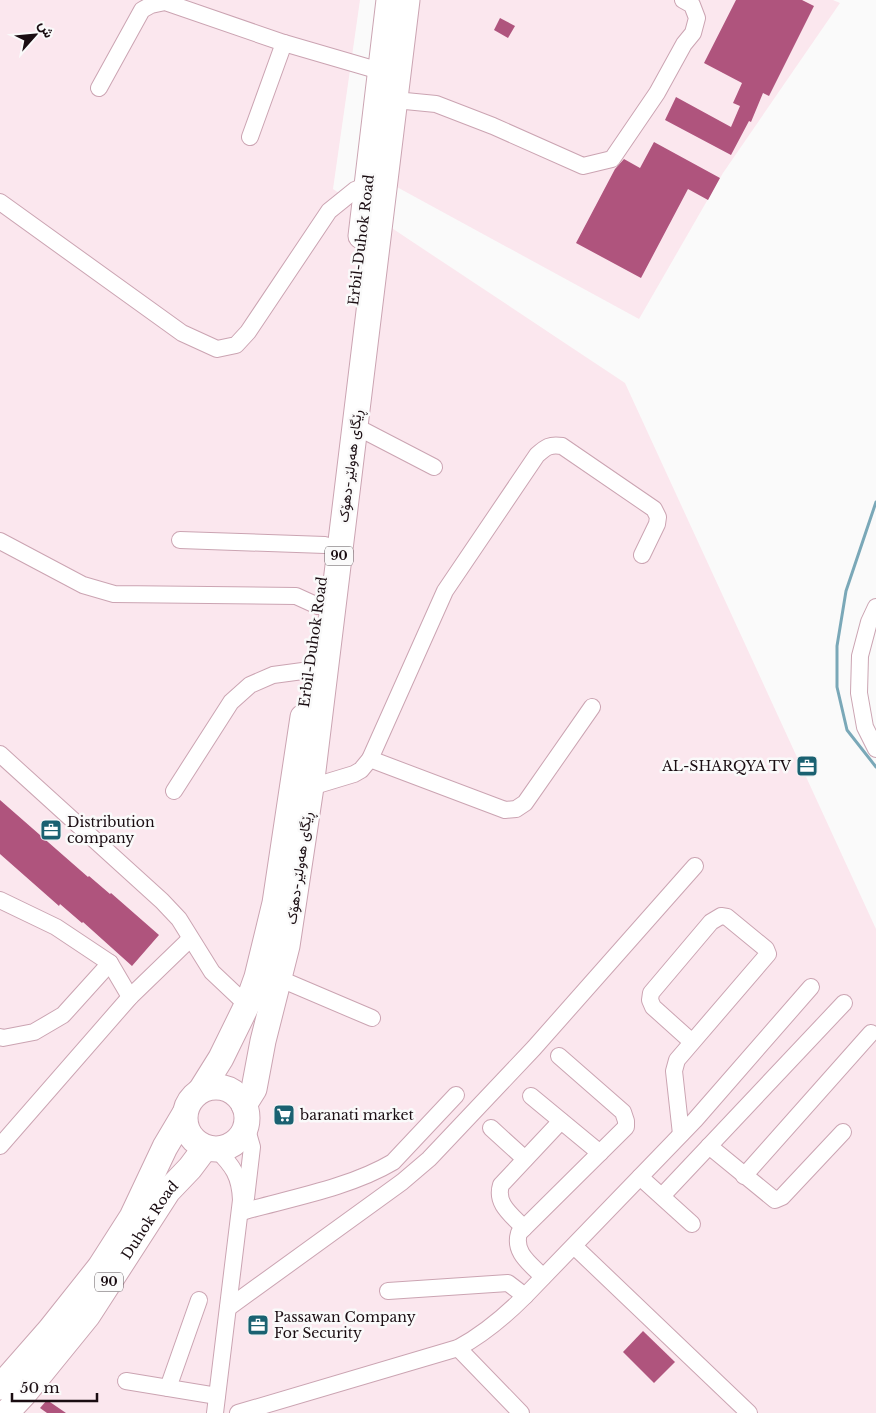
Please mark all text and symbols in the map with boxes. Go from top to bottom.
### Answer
north arrow [10,10,60,60]
text: ش [35,18,59,41]
street label: Erbil-Duhok Road [344,173,378,307]
street label: ڕێگای هەولێر-دهۆک [334,408,369,524]
road number: 90 [325,546,353,566]
street label: Erbil-Duhok Road [295,575,331,709]
office icon: AL-SHARQYA TV [795,754,819,778]
place label: AL-SHARQYA TV [661,757,792,775]
street label: ڕێگای هەولێر-دهۆک [282,810,319,926]
place label: Distribution company [67,813,155,847]
office icon: Distribution company [39,818,63,842]
supermarket icon: baranati market [272,1103,296,1127]
place label: baranati market [299,1106,414,1124]
street label: Duhok Road [117,1177,182,1263]
road number: 90 [95,1272,123,1291]
place label: Passawan Company For Security [274,1308,416,1342]
office icon: Passawan Company For Security [246,1313,270,1337]
scale bar [12,1370,98,1402]
text: 50 m [20,1378,60,1397]

